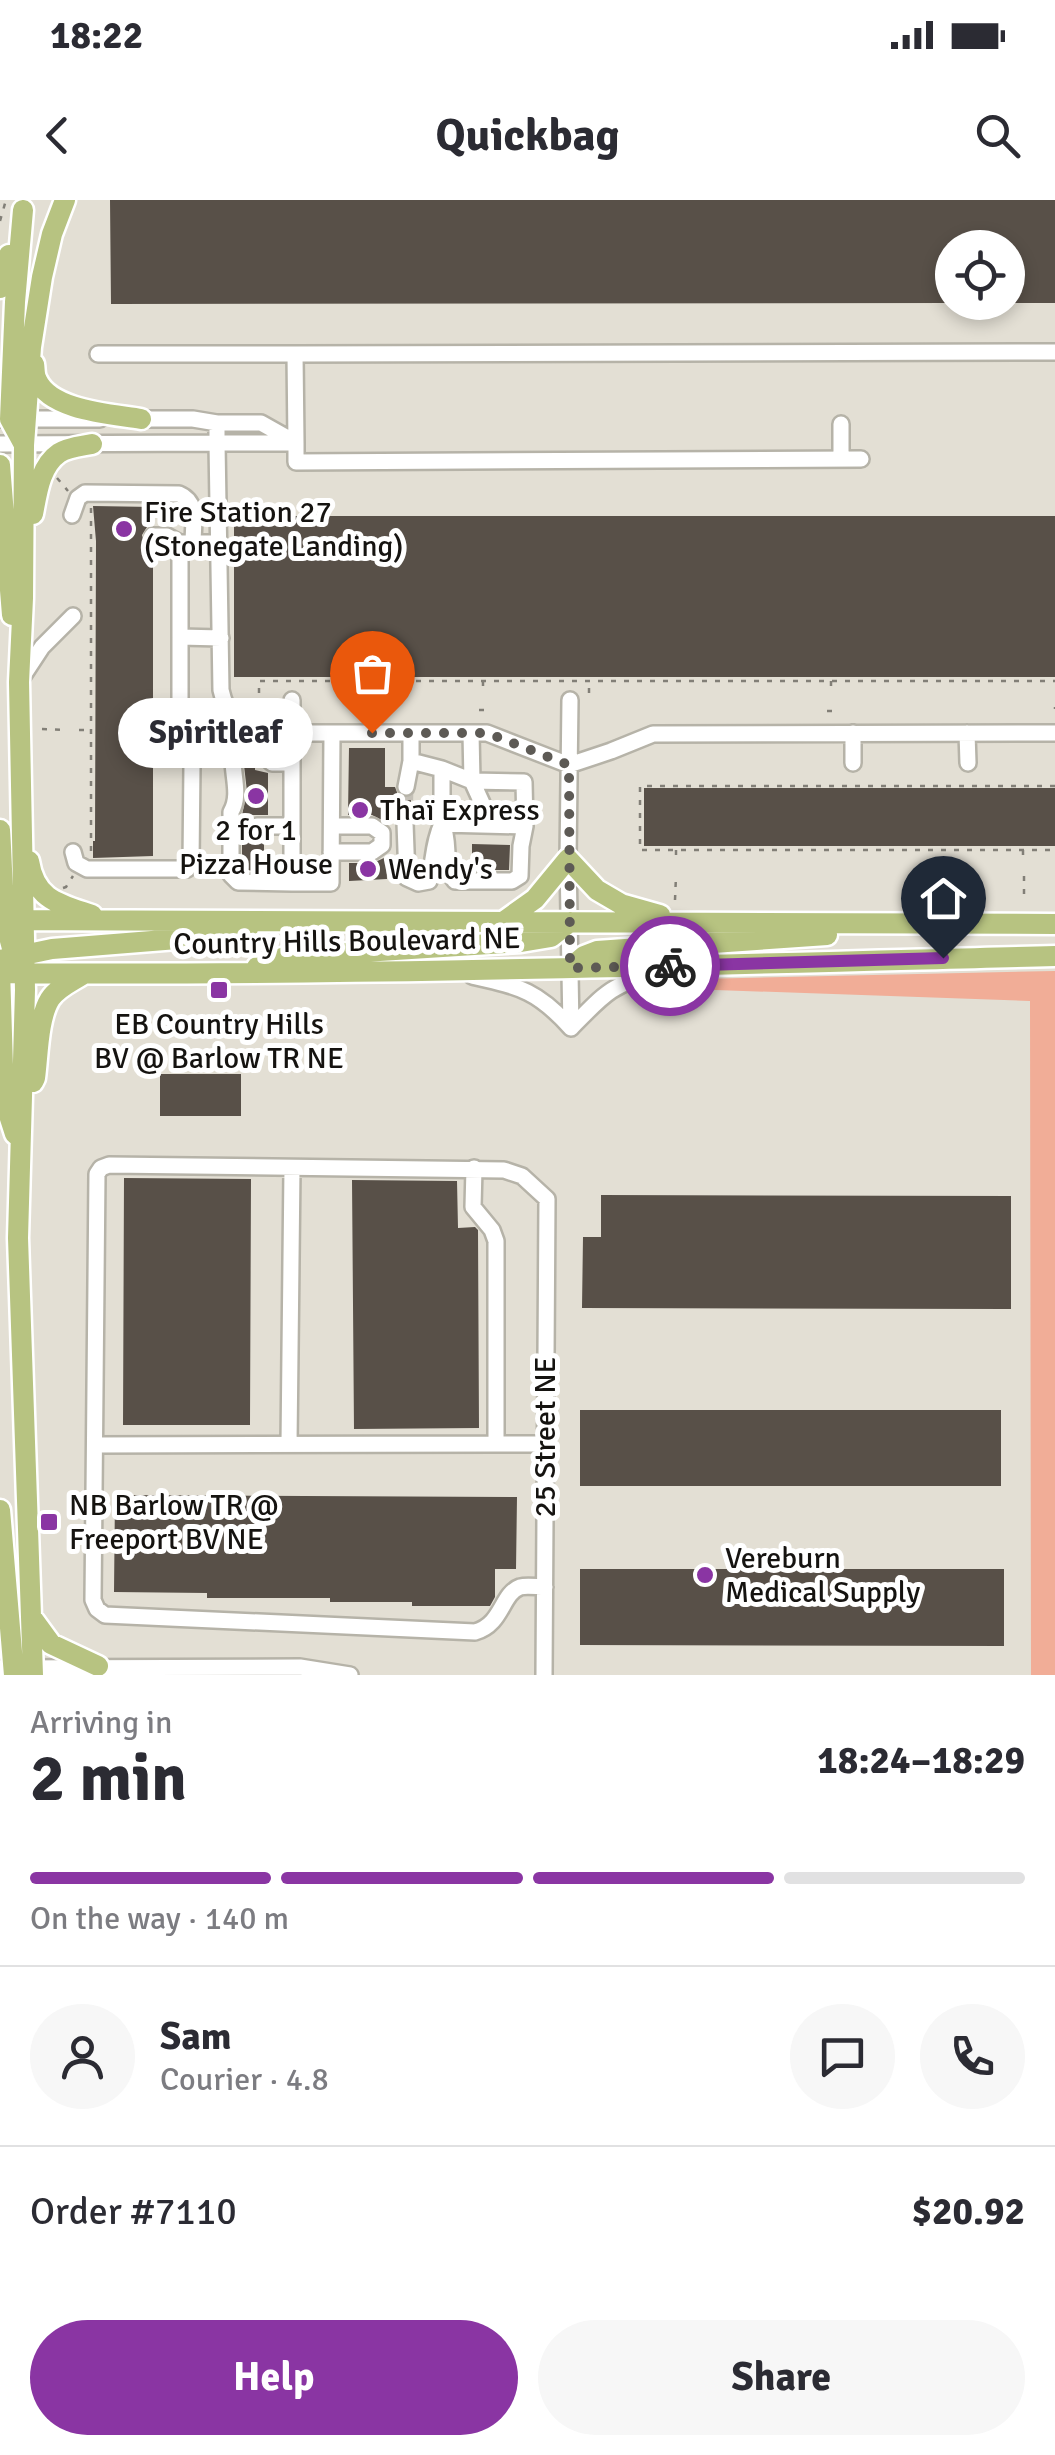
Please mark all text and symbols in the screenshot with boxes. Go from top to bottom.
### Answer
text: 18:22 [50,12,143,59]
icon: back [30,108,85,163]
text: Quickbag [435,108,620,163]
icon: search [970,108,1025,163]
map controls [935,230,1025,320]
button: locate [935,230,1025,320]
place label: Fire Station 27 (Stonegate Landing) [144,494,403,565]
marker: Fire Station 27 (Stonegate Landing) [113,518,135,540]
pin [330,631,415,734]
icon: bag [345,646,400,701]
callout: Spiritleaf [117,698,312,768]
text: Spiritleaf [149,713,282,752]
marker: 2 for 1 Pizza House [245,785,267,807]
place label: Thaï Express [380,792,540,829]
marker: Thaï Express [349,799,371,821]
place label: 2 for 1 Pizza House [179,812,333,883]
place label: Wendy's [388,851,493,888]
pin [901,856,986,959]
marker: Wendy's [357,858,379,880]
icon: home [916,871,971,926]
courier [620,916,720,1016]
street label: Country Hills Boulevard NE [173,920,521,963]
icon: bike [643,939,698,994]
marker: EB Country Hills BV @ Barlow TR NE [208,979,230,1001]
place label: EB Country Hills BV @ Barlow TR NE [94,1006,344,1077]
street label: 25 Street NE [527,1356,564,1518]
place label: NB Barlow TR @ Freeport BV NE [69,1487,278,1558]
marker: NB Barlow TR @ Freeport BV NE [38,1511,60,1533]
place label: Vereburn Medical Supply [725,1540,920,1611]
marker: Vereburn Medical Supply [694,1564,716,1586]
text: Arriving in [30,1703,172,1742]
text: 18:24–18:29 [817,1737,1025,1784]
text: 2 min [30,1739,187,1819]
text: On the way · 140 m [30,1899,289,1938]
button: person [30,2004,135,2109]
button: chat [790,2004,895,2109]
button: phone [920,2004,1025,2109]
text: Sam [160,2013,231,2060]
text: Courier · 4.8 [160,2060,329,2099]
text: Order #7110 [30,2188,237,2235]
text: $20.92 [912,2188,1025,2235]
button: Help [30,2320,518,2435]
button: Share [538,2320,1025,2435]

